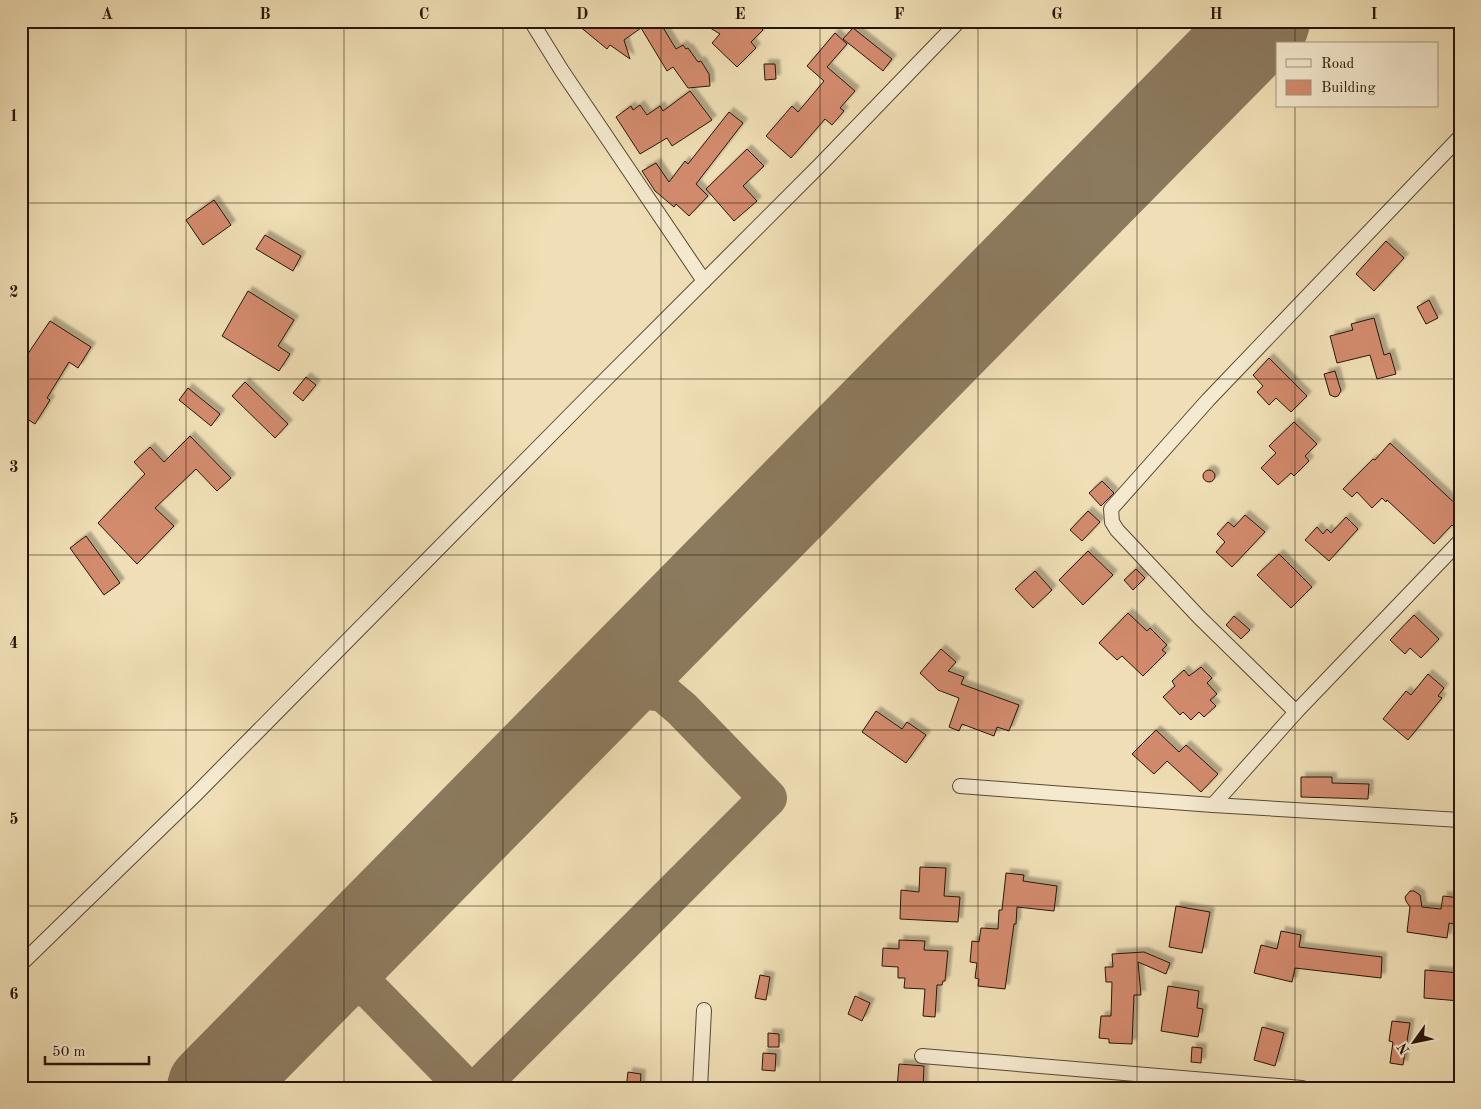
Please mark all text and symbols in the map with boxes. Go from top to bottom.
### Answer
text: A [101,7,113,23]
text: B [259,7,271,23]
text: C [419,7,429,23]
text: D [576,7,588,23]
text: E [734,7,746,23]
text: F [894,7,905,23]
text: G [1051,7,1063,23]
text: H [1209,7,1223,23]
text: I [1370,7,1378,23]
legend [1276,42,1438,108]
text: Road [1321,57,1355,72]
text: Building [1321,81,1376,96]
text: 1 [9,109,19,125]
text: 2 [9,285,19,301]
text: 3 [9,460,19,476]
text: 4 [9,636,19,652]
text: 5 [9,812,19,828]
text: 6 [9,987,19,1003]
north arrow [1388,1016,1438,1066]
scale bar [45,1034,149,1066]
text: N [1395,1040,1413,1057]
text: 50 m [52,1045,86,1060]

